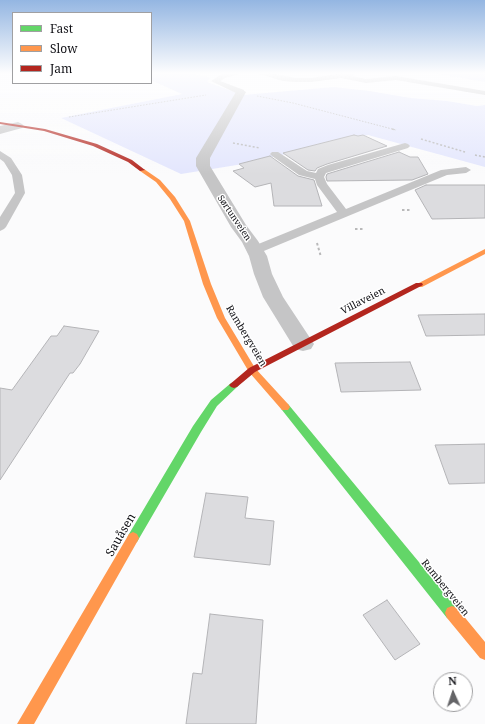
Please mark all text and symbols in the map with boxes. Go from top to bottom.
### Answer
legend [12,12,152,84]
text: Fast [50,20,73,37]
text: Slow [50,40,78,57]
text: Jam [50,60,72,77]
street label: Sørtunveien [215,193,253,243]
street label: Villaveien [339,285,387,317]
street label: Rambergveien [223,303,269,369]
street label: Sauåsen [103,511,139,559]
street label: Rambergveien [419,557,471,619]
north arrow [433,672,473,712]
text: N [448,673,457,688]

